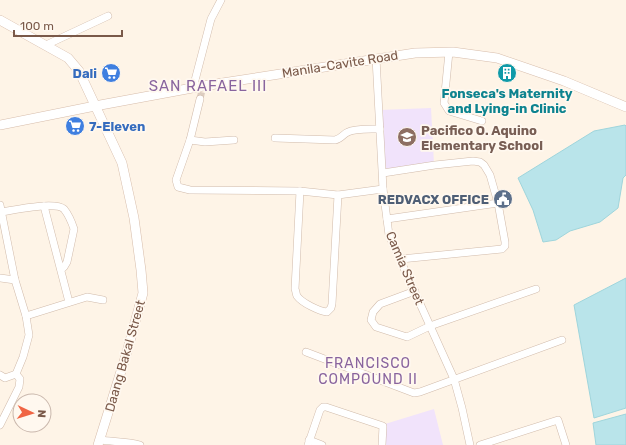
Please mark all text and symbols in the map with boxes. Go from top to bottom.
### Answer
scale bar [14,12,122,38]
text: 100 m [20,19,54,33]
street label: Manila-Cavite Road [281,47,399,81]
supermarket icon: Dali [100,62,122,84]
building icon: Fonseca's Maternity and Lying-in Clinic [496,62,518,84]
place label: Dali [73,66,97,81]
district label: SAN RAFAEL III [149,77,267,95]
place label: Fonseca's Maternity and Lying-in Clinic [441,86,573,116]
supermarket icon: 7-Eleven [64,115,86,137]
place label: 7-Eleven [89,119,145,134]
place label: Pacifico O. Aquino Elementary School [421,123,543,153]
school or university icon: Pacifico O. Aquino Elementary School [396,126,418,148]
public building icon: REDVACX OFFICE [492,188,514,210]
place label: REDVACX OFFICE [378,192,489,207]
street label: Camia Street [383,229,427,307]
street label: Daang Bakal Street [102,298,149,414]
district label: FRANCISCO COMPOUND II [318,355,418,388]
north arrow [12,393,52,433]
text: N [35,409,48,418]

